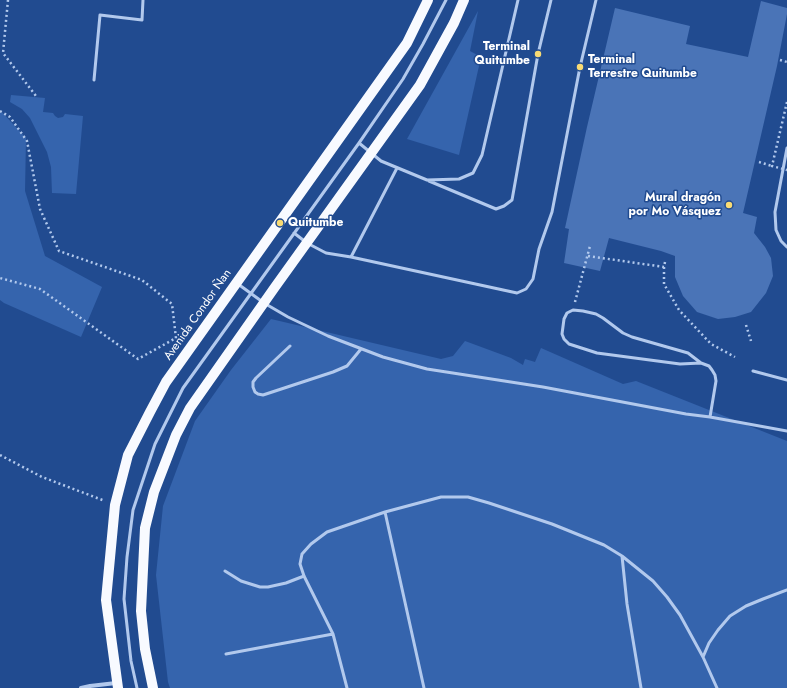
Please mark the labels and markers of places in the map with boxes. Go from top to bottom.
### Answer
place label: Terminal Quitumbe [475,40,530,68]
marker: Terminal Quitumbe [533,49,543,59]
place label: Terminal Terrestre Quitumbe [588,53,697,81]
marker: Terminal Terrestre Quitumbe [575,62,585,72]
place label: Mural dragón por Mo Vásquez [629,191,721,219]
marker: Mural dragón por Mo Vásquez [724,200,734,210]
place label: Quitumbe [288,216,343,230]
marker: Quitumbe [275,218,285,228]

